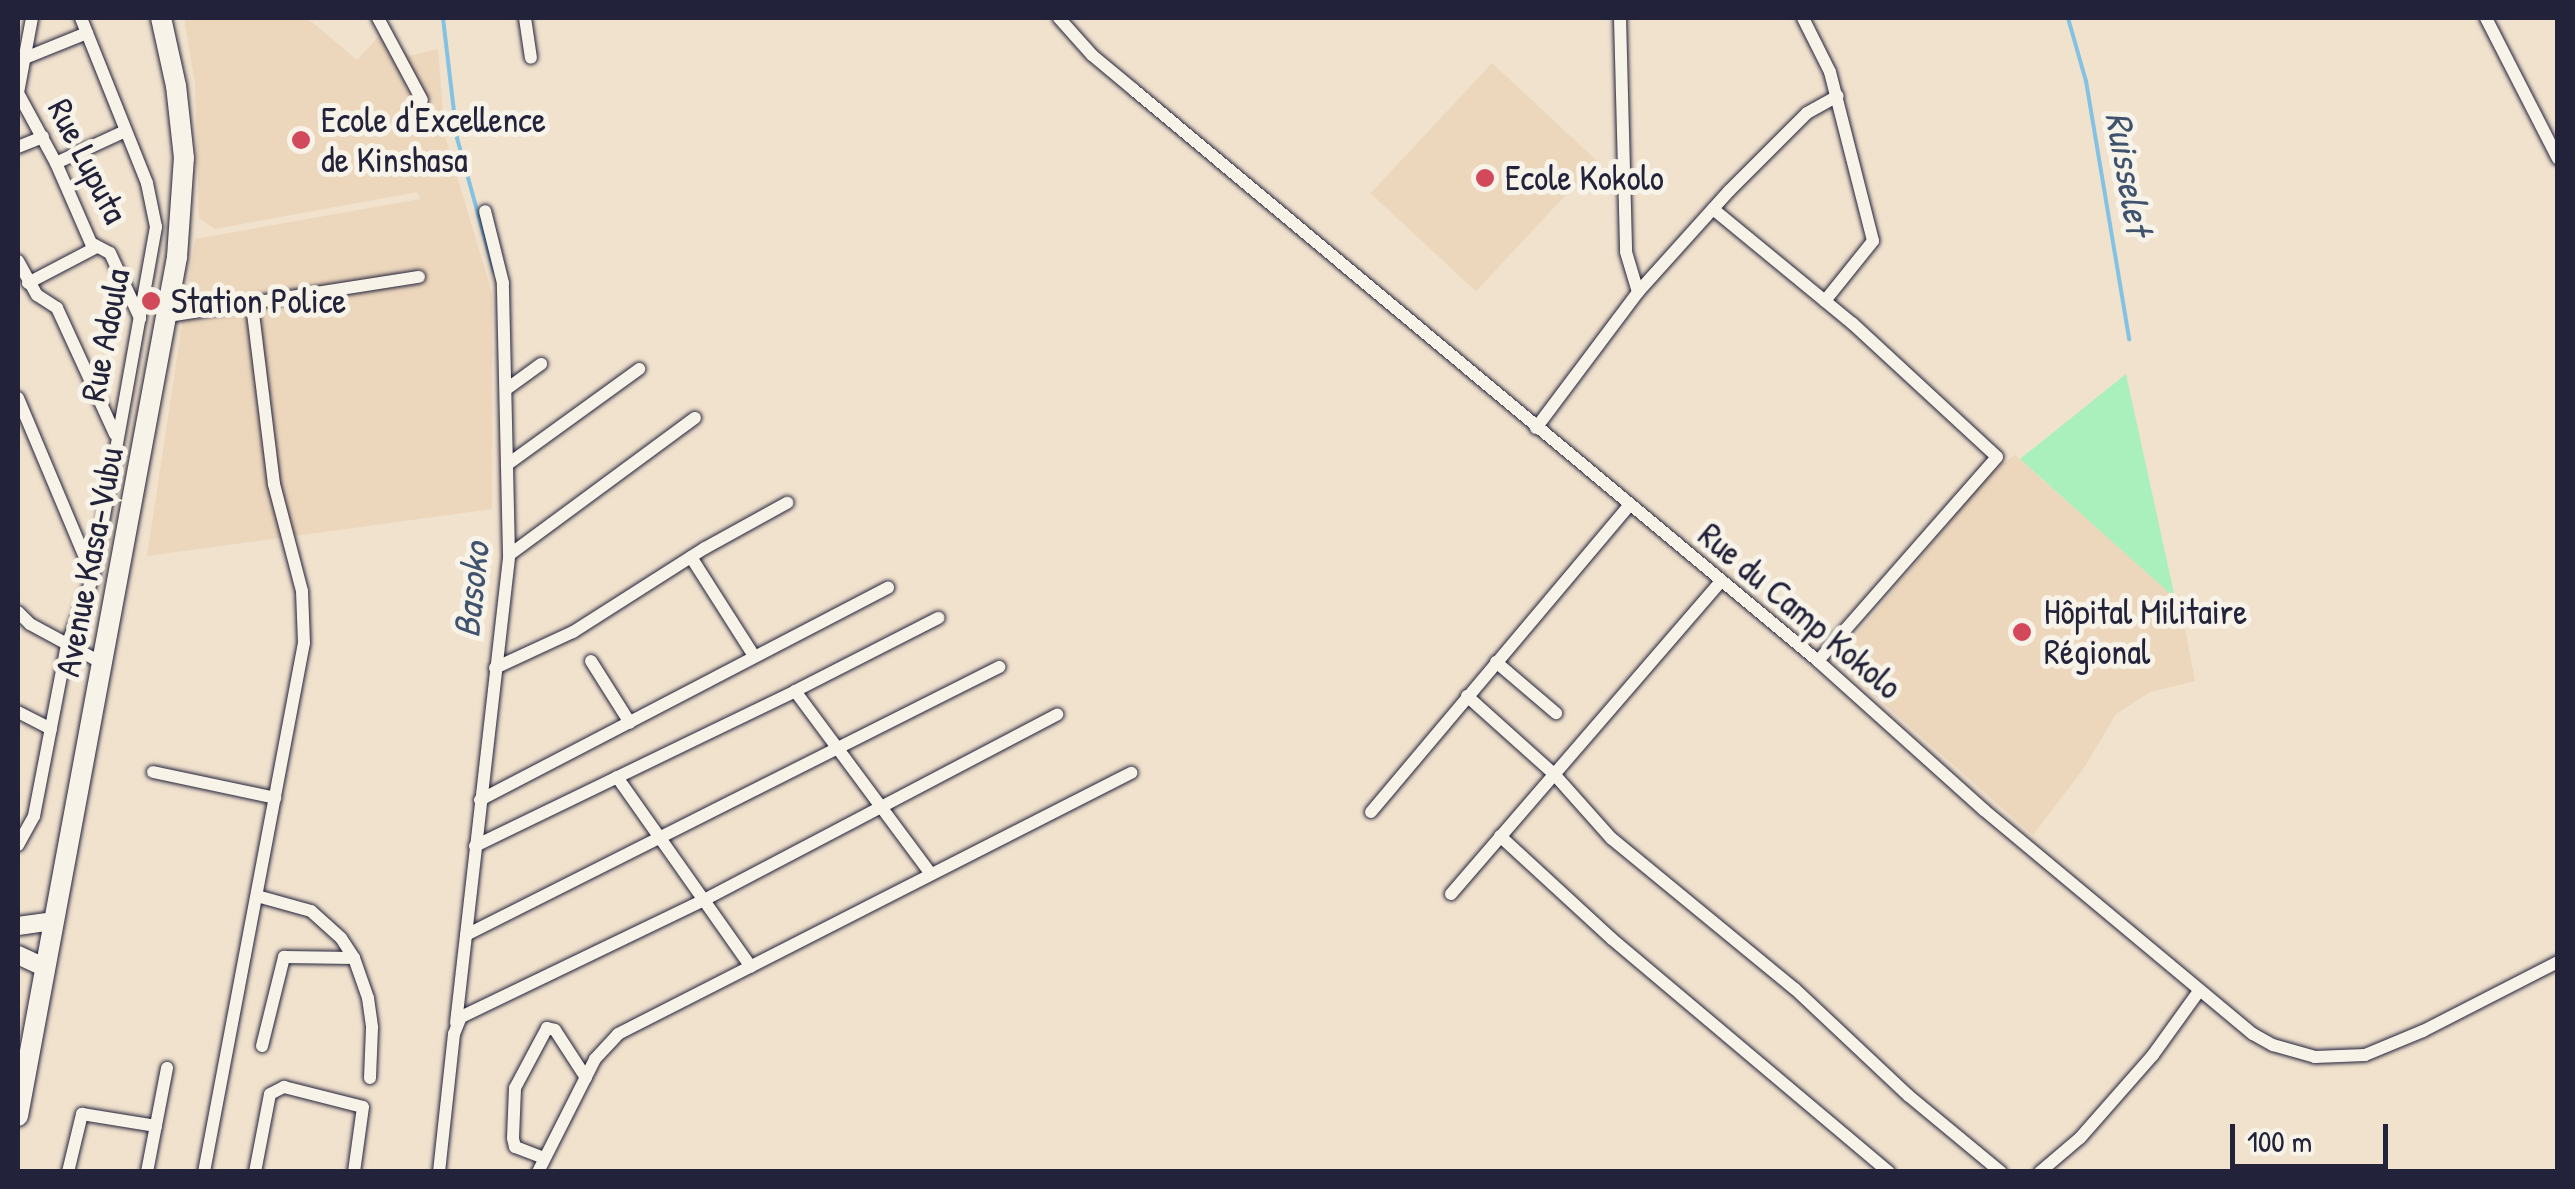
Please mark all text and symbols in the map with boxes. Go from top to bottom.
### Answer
street label: Rue Luputa [39,92,137,230]
place label: Ecole d'Excellence de Kinshasa [321,99,546,181]
water label: Ruisselet [2096,108,2162,238]
marker: Ecole d'Excellence de Kinshasa [290,129,312,151]
place label: Ecole Kokolo [1505,157,1664,199]
marker: Ecole Kokolo [1474,167,1496,189]
street label: Rue Adoula [72,265,138,405]
place label: Station Police [171,280,346,322]
marker: Station Police [140,290,162,312]
street label: Avenue Kasa-Vubu [46,444,132,680]
street label: Rue du Camp Kokolo [1690,514,1910,708]
water label: Basoko [443,540,499,640]
place label: Hôpital Militaire Régional [2044,591,2247,673]
marker: Hôpital Militaire Régional [2009,619,2035,645]
scale bar [2235,1104,2392,1166]
text: 100 m [2247,1121,2312,1161]

